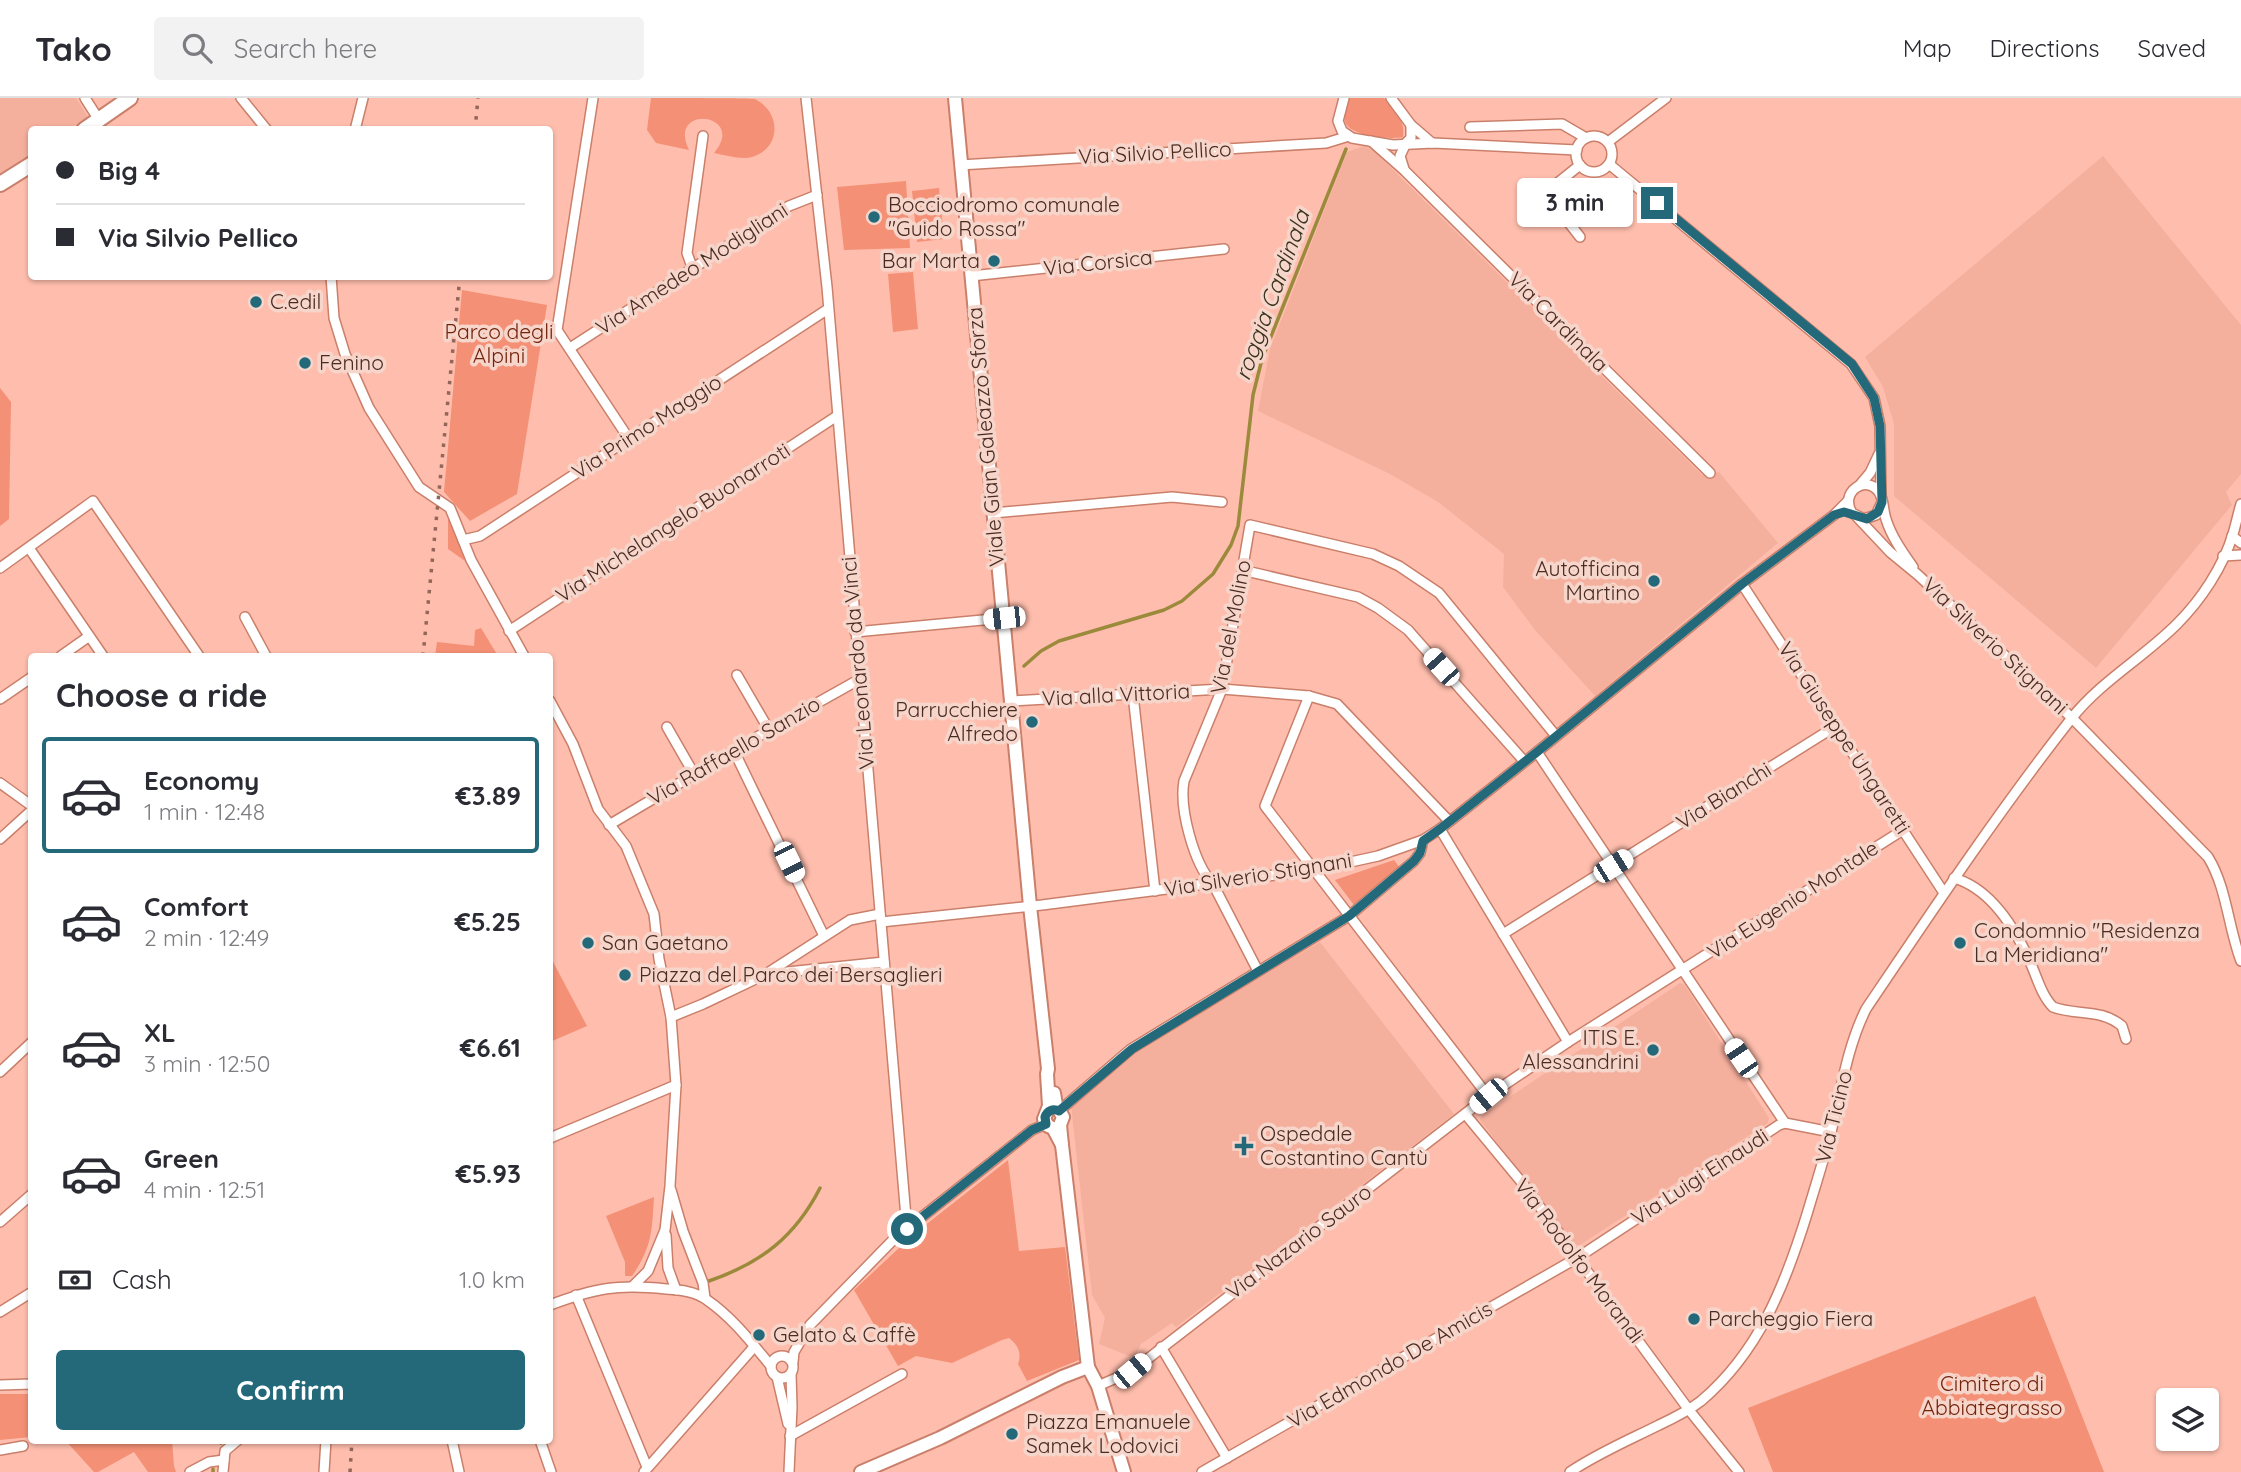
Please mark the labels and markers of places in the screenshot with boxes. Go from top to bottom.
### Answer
place label: Bocciodromo comunale "Guido Rossa" [888,191,1120,241]
marker: Bocciodromo comunale "Guido Rossa" [866,209,882,225]
place label: Bar Marta [882,247,980,273]
marker: Bar Marta [986,253,1002,269]
place label: C.edil [270,288,321,314]
marker: C.edil [248,294,264,310]
place label: Fenino [319,349,384,375]
marker: Fenino [297,355,313,371]
place label: Autofficina Martino [1535,555,1640,605]
marker: Autofficina Martino [1646,573,1662,589]
place label: Parrucchiere Alfredo [895,696,1018,746]
marker: Parrucchiere Alfredo [1024,714,1040,730]
place label: Condomnio "Residenza La Meridiana" [1974,917,2200,967]
place label: San Gaetano [602,929,729,955]
marker: San Gaetano [580,935,596,951]
marker: Condomnio "Residenza La Meridiana" [1952,935,1968,951]
place label: Piazza del Parco dei Bersaglieri [639,961,943,987]
marker: Piazza del Parco dei Bersaglieri [617,967,633,983]
place label: ITIS E. Alessandrini [1522,1024,1639,1074]
marker: ITIS E. Alessandrini [1645,1042,1661,1058]
place label: Ospedale Costantino Cantù [1260,1120,1428,1170]
marker: Ospedale Costantino Cantù [1234,1136,1254,1156]
place label: Parcheggio Fiera [1708,1305,1873,1331]
marker: Parcheggio Fiera [1686,1311,1702,1327]
place label: Gelato & Caffè [773,1321,916,1347]
marker: Gelato & Caffè [751,1327,767,1343]
place label: Piazza Emanuele Samek Lodovici [1026,1408,1191,1458]
marker: Piazza Emanuele Samek Lodovici [1004,1426,1020,1442]

